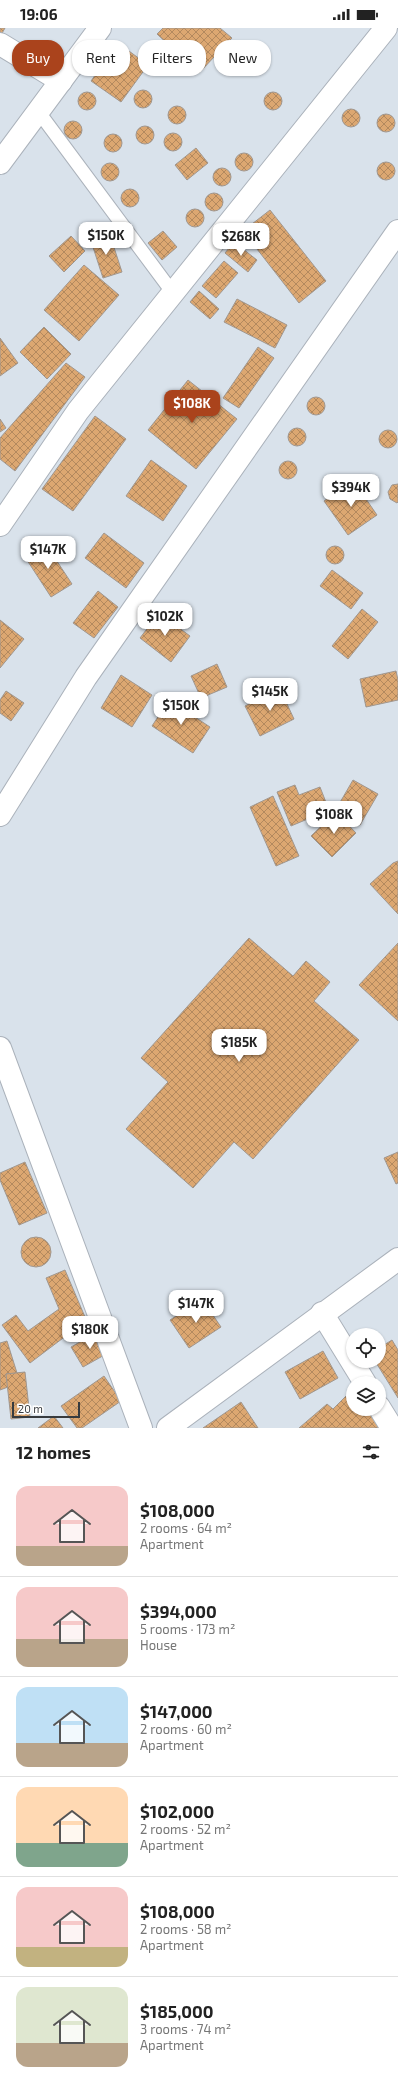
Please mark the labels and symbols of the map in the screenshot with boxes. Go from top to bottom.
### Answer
pin: $150K [78,222,134,256]
pin: $268K [213,223,269,257]
pin: $108K [164,390,220,424]
pin: $394K [323,474,379,508]
pin: $147K [20,536,76,570]
pin: $102K [137,603,193,637]
pin: $145K [242,678,298,712]
pin: $150K [153,692,209,726]
pin: $108K [306,801,362,835]
pin: $185K [211,1029,267,1063]
pin: $147K [168,1290,224,1324]
pin: $180K [62,1316,118,1350]
scale bar [12,1400,80,1419]

